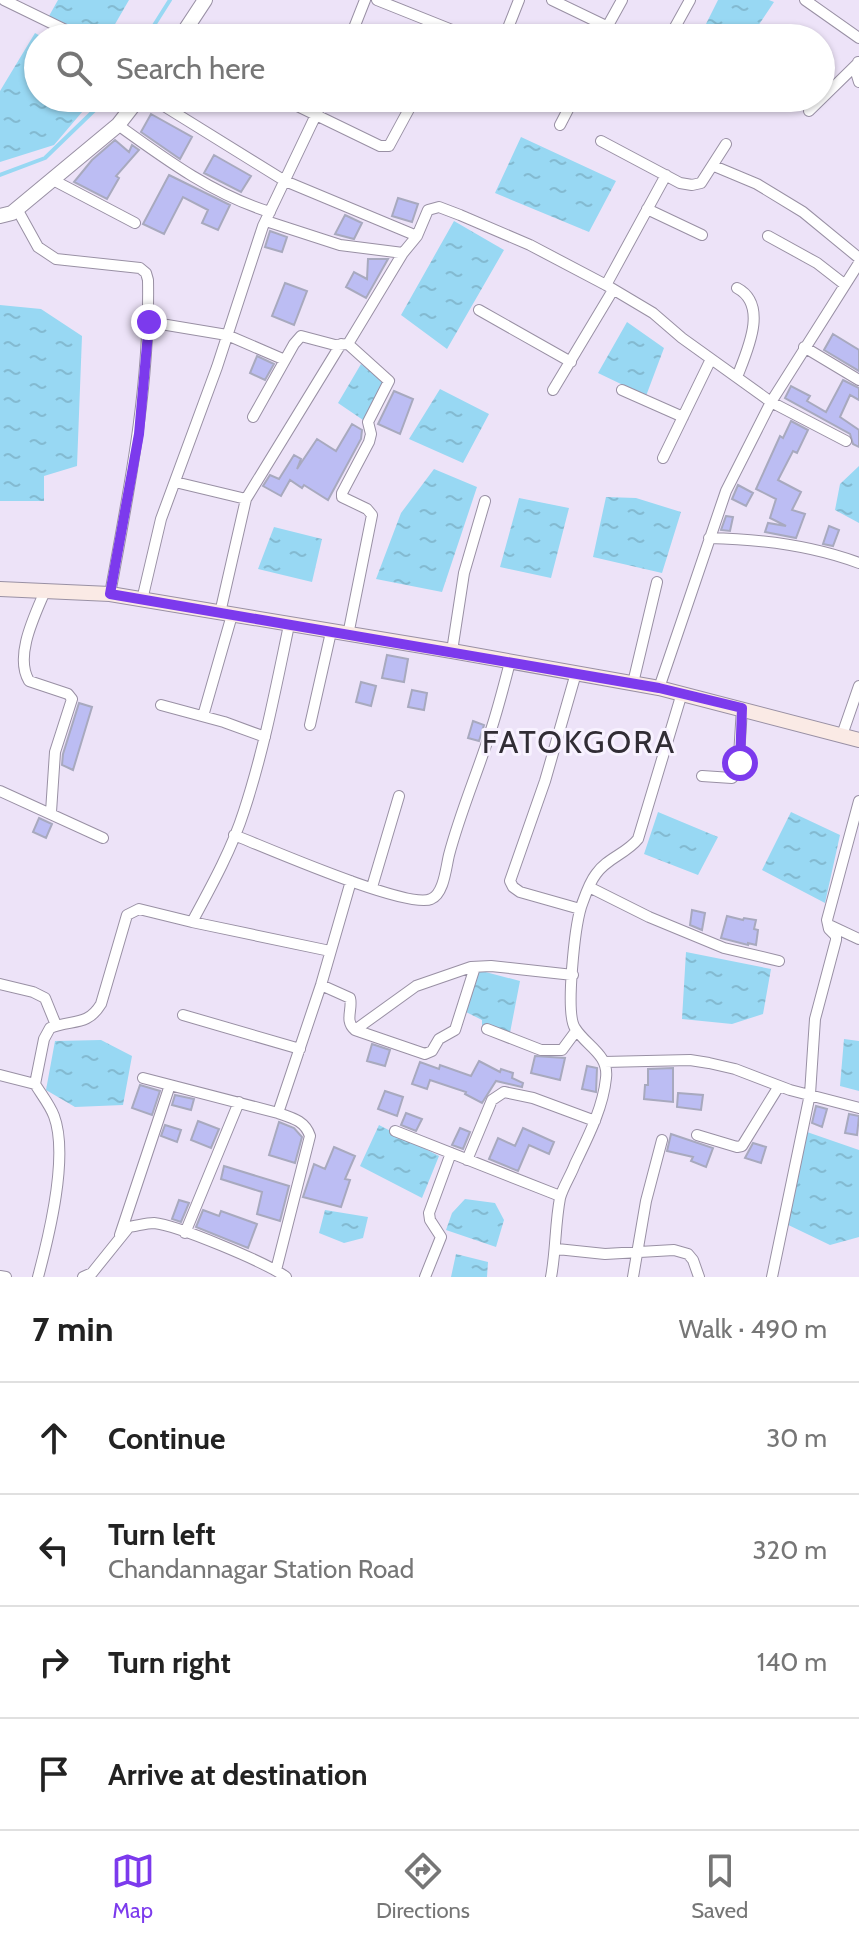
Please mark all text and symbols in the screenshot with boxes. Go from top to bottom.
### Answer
search box [24,24,835,112]
icon: search [52,46,96,90]
text: Search here [116,50,265,87]
route end [131,304,167,340]
district label: FATOKGORA [482,722,676,761]
route start [722,745,758,781]
text: 7 min [32,1308,113,1350]
text: Walk · 490 m [679,1313,827,1345]
icon: ahead [32,1416,76,1460]
text: Continue [108,1420,225,1457]
text: 30 m [766,1422,827,1454]
text: Turn left [108,1516,216,1553]
icon: left [32,1528,76,1572]
text: 320 m [753,1534,827,1566]
text: Chandannagar Station Road [108,1553,414,1585]
icon: right [32,1640,76,1684]
text: Turn right [108,1644,231,1681]
text: 140 m [757,1646,827,1678]
icon: arrive [32,1752,76,1796]
text: Arrive at destination [108,1756,368,1793]
tab: Map [111,1849,155,1924]
tab: Directions [376,1849,470,1924]
tab: Saved [691,1849,748,1924]

